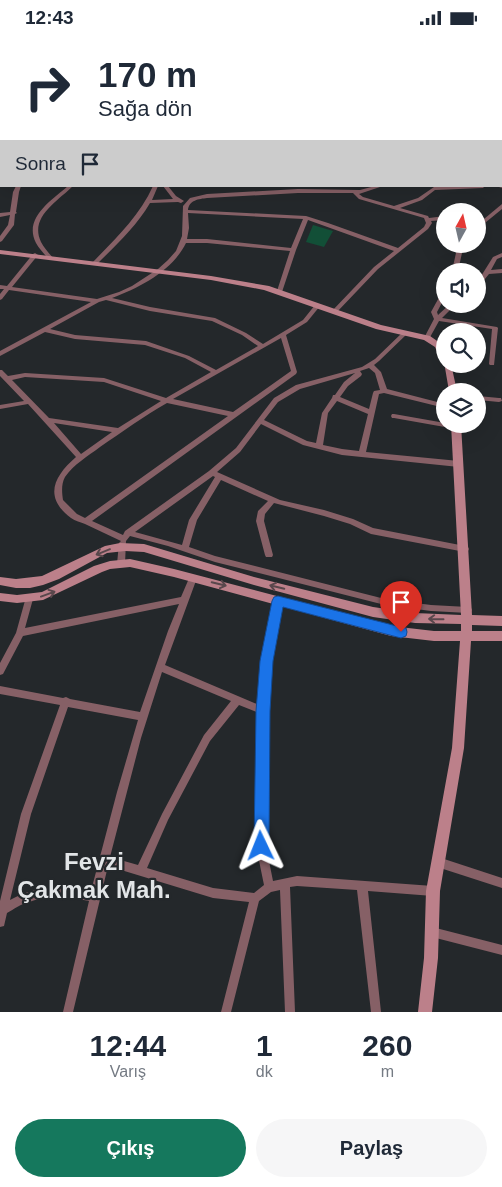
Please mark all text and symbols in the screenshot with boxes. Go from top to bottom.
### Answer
text: 12:43 [25,7,74,28]
icon: right [15,55,80,120]
text: 170 m [98,55,197,94]
text: Sağa dön [98,96,192,121]
icon: arrive [76,150,104,178]
text: Sonra [15,153,66,174]
north arrow [436,203,486,253]
map controls [436,203,486,433]
button: sound [436,263,486,313]
button: search [436,323,486,373]
button: layers [436,383,486,433]
one-way arrow [96,548,111,557]
one-way arrow [210,580,226,590]
pin [380,581,422,632]
one-way arrow [269,582,285,591]
icon: arrive [387,588,415,616]
one-way arrow [39,589,55,598]
one-way arrow [428,614,444,623]
position arrow [234,819,286,871]
district label: Fevzi Çakmak Mah. [17,848,171,903]
text: 12:44 [90,1029,166,1062]
text: 1 [256,1029,273,1062]
text: 260 [362,1029,412,1062]
text: Varış [110,1063,146,1080]
text: dk [256,1063,273,1080]
text: m [381,1063,394,1080]
button: Çıkış [15,1119,246,1177]
button: Paylaş [256,1119,487,1177]

